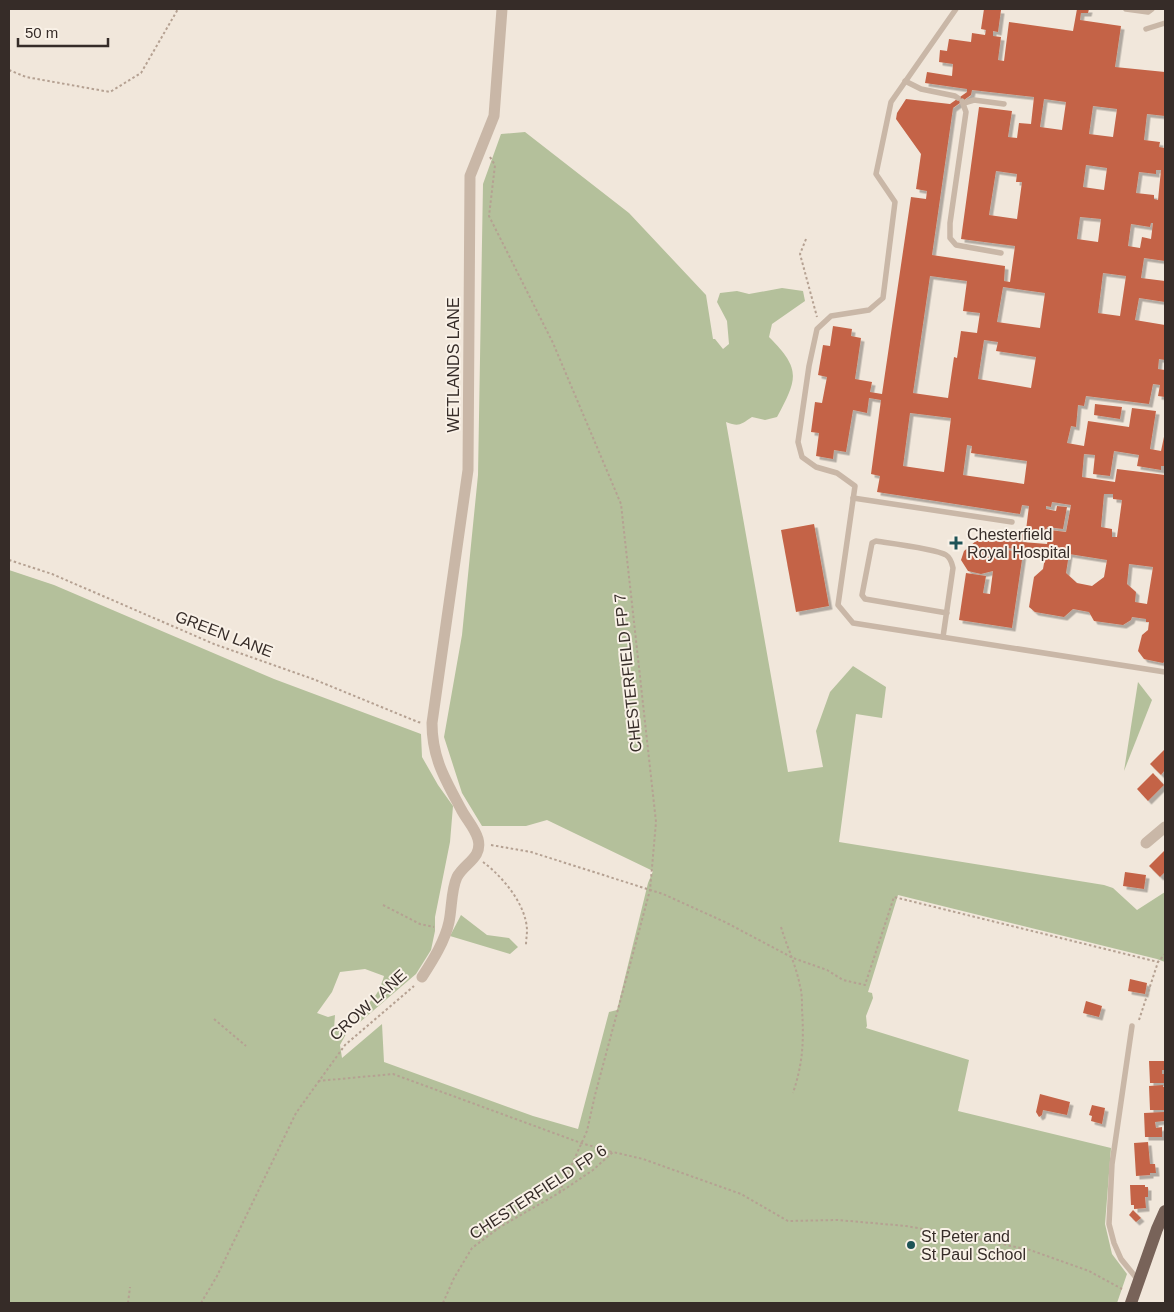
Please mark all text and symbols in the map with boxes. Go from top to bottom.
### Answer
scale bar [18,15,108,47]
text: 50 m [25,24,58,41]
street label: WETLANDS LANE [445,297,462,433]
place label: Chesterfield Royal Hospital [967,526,1070,561]
marker: Chesterfield Royal Hospital [949,536,963,550]
street label: CHESTERFIELD FP 7 [611,593,645,753]
street label: GREEN LANE [173,608,275,660]
street label: CROW LANE [326,966,410,1044]
street label: CHESTERFIELD FP 6 [466,1141,610,1243]
place label: St Peter and St Paul School [921,1228,1026,1263]
marker: St Peter and St Paul School [905,1239,917,1251]

